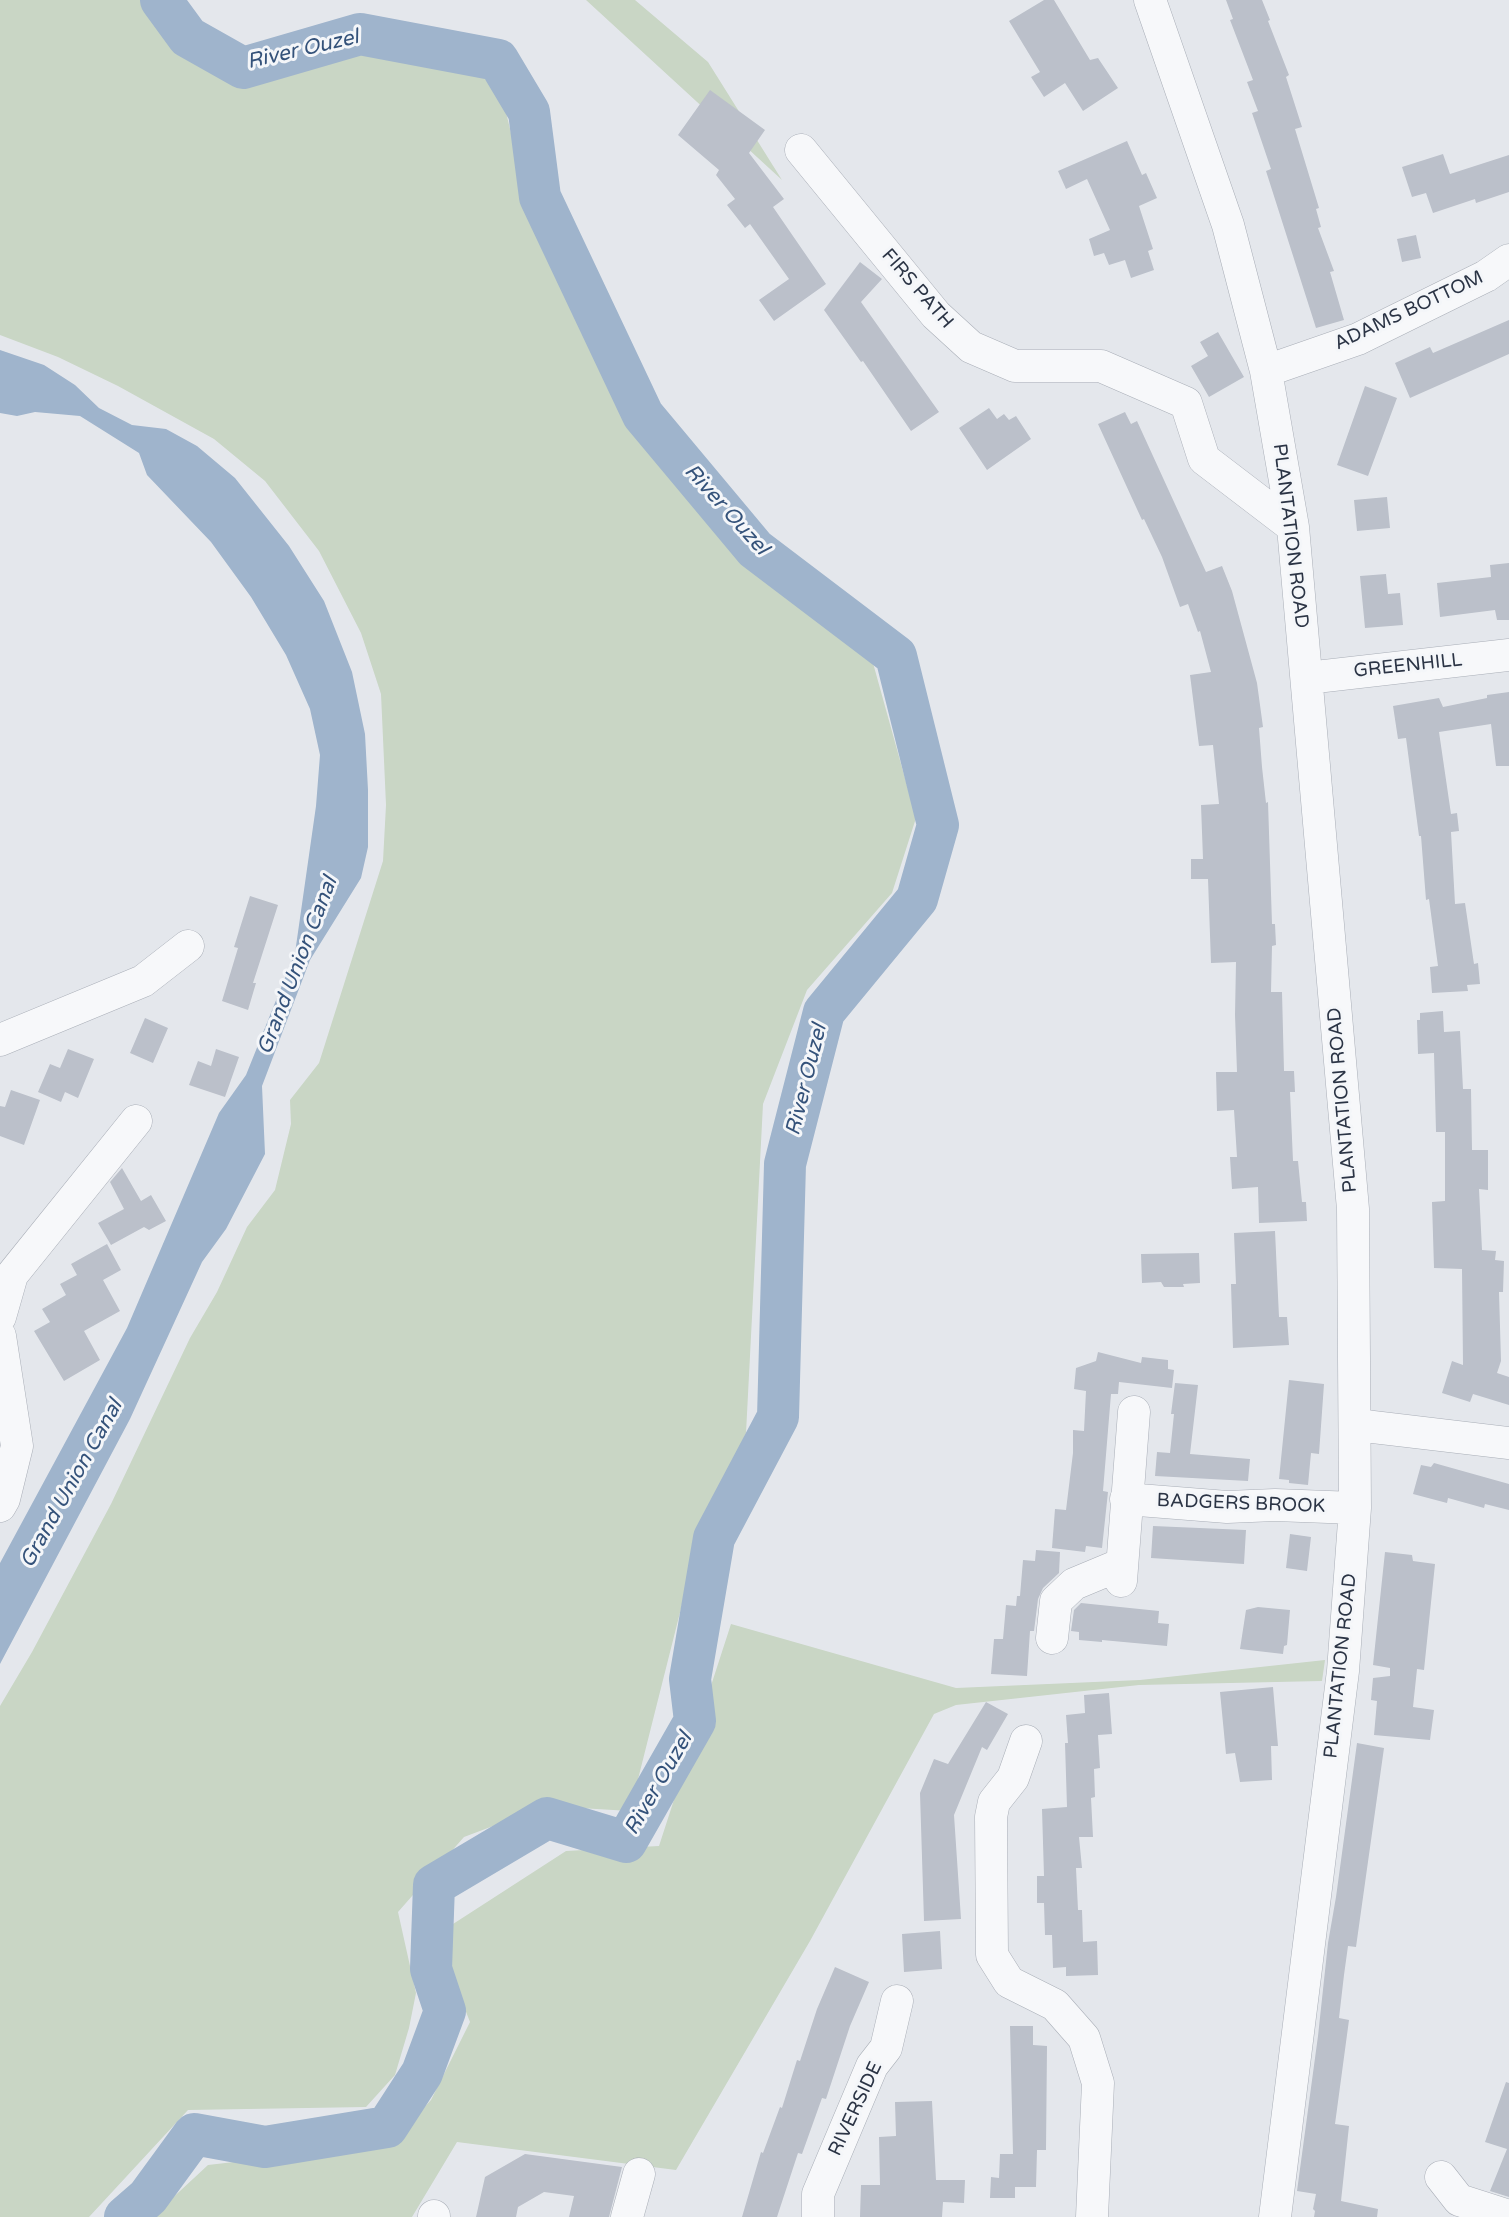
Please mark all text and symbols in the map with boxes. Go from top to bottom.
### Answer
water label: River Ouzel [245,25,361,75]
street label: FIRS PATH [876,245,958,333]
street label: ADAMS BOTTOM [1331,266,1487,356]
street label: PLANTATION ROAD [1267,442,1313,630]
water label: River Ouzel [679,459,773,561]
street label: GREENHILL [1353,649,1463,683]
water label: Grand Union Canal [253,874,343,1058]
street label: PLANTATION ROAD [1324,1006,1362,1194]
water label: River Ouzel [781,1022,833,1138]
water label: Grand Union Canal [15,1396,129,1572]
street label: BADGERS BROOK [1156,1490,1326,1518]
street label: PLANTATION ROAD [1320,1572,1362,1760]
water label: River Ouzel [620,1728,698,1840]
street label: RIVERSIDE [824,2058,888,2160]

